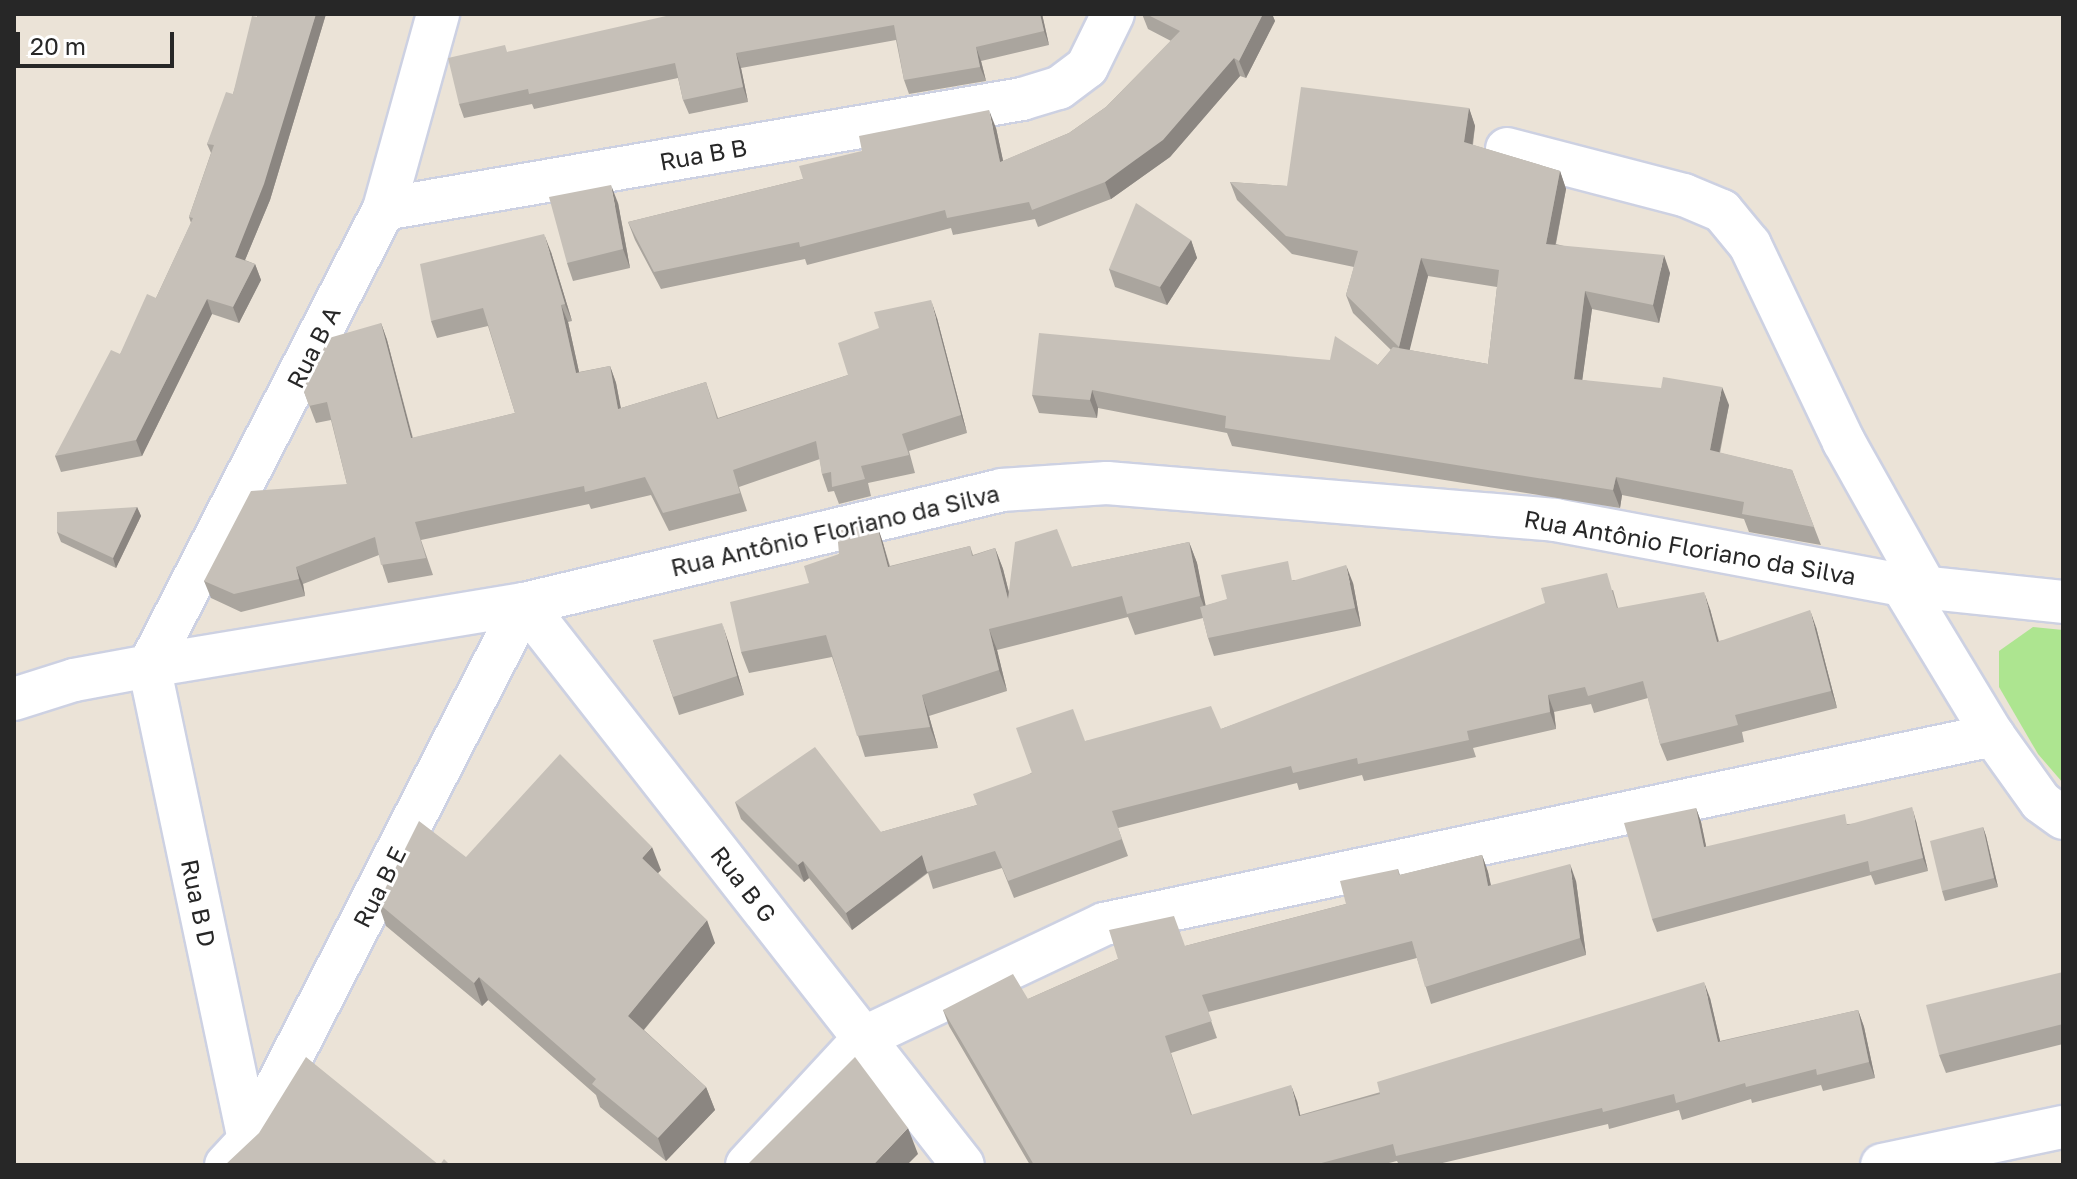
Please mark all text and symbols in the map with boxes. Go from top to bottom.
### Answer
scale bar [20,16,178,66]
text: 20 m [30,31,86,60]
street label: Rua B B [657,132,749,176]
street label: Rua B A [280,301,346,393]
street label: Rua Antônio Floriano da Silva [668,478,1002,582]
street label: Rua Antônio Floriano da Silva [1522,504,1858,590]
street label: Rua B G [705,840,783,928]
street label: Rua B E [347,842,411,932]
street label: Rua B D [176,857,222,949]

